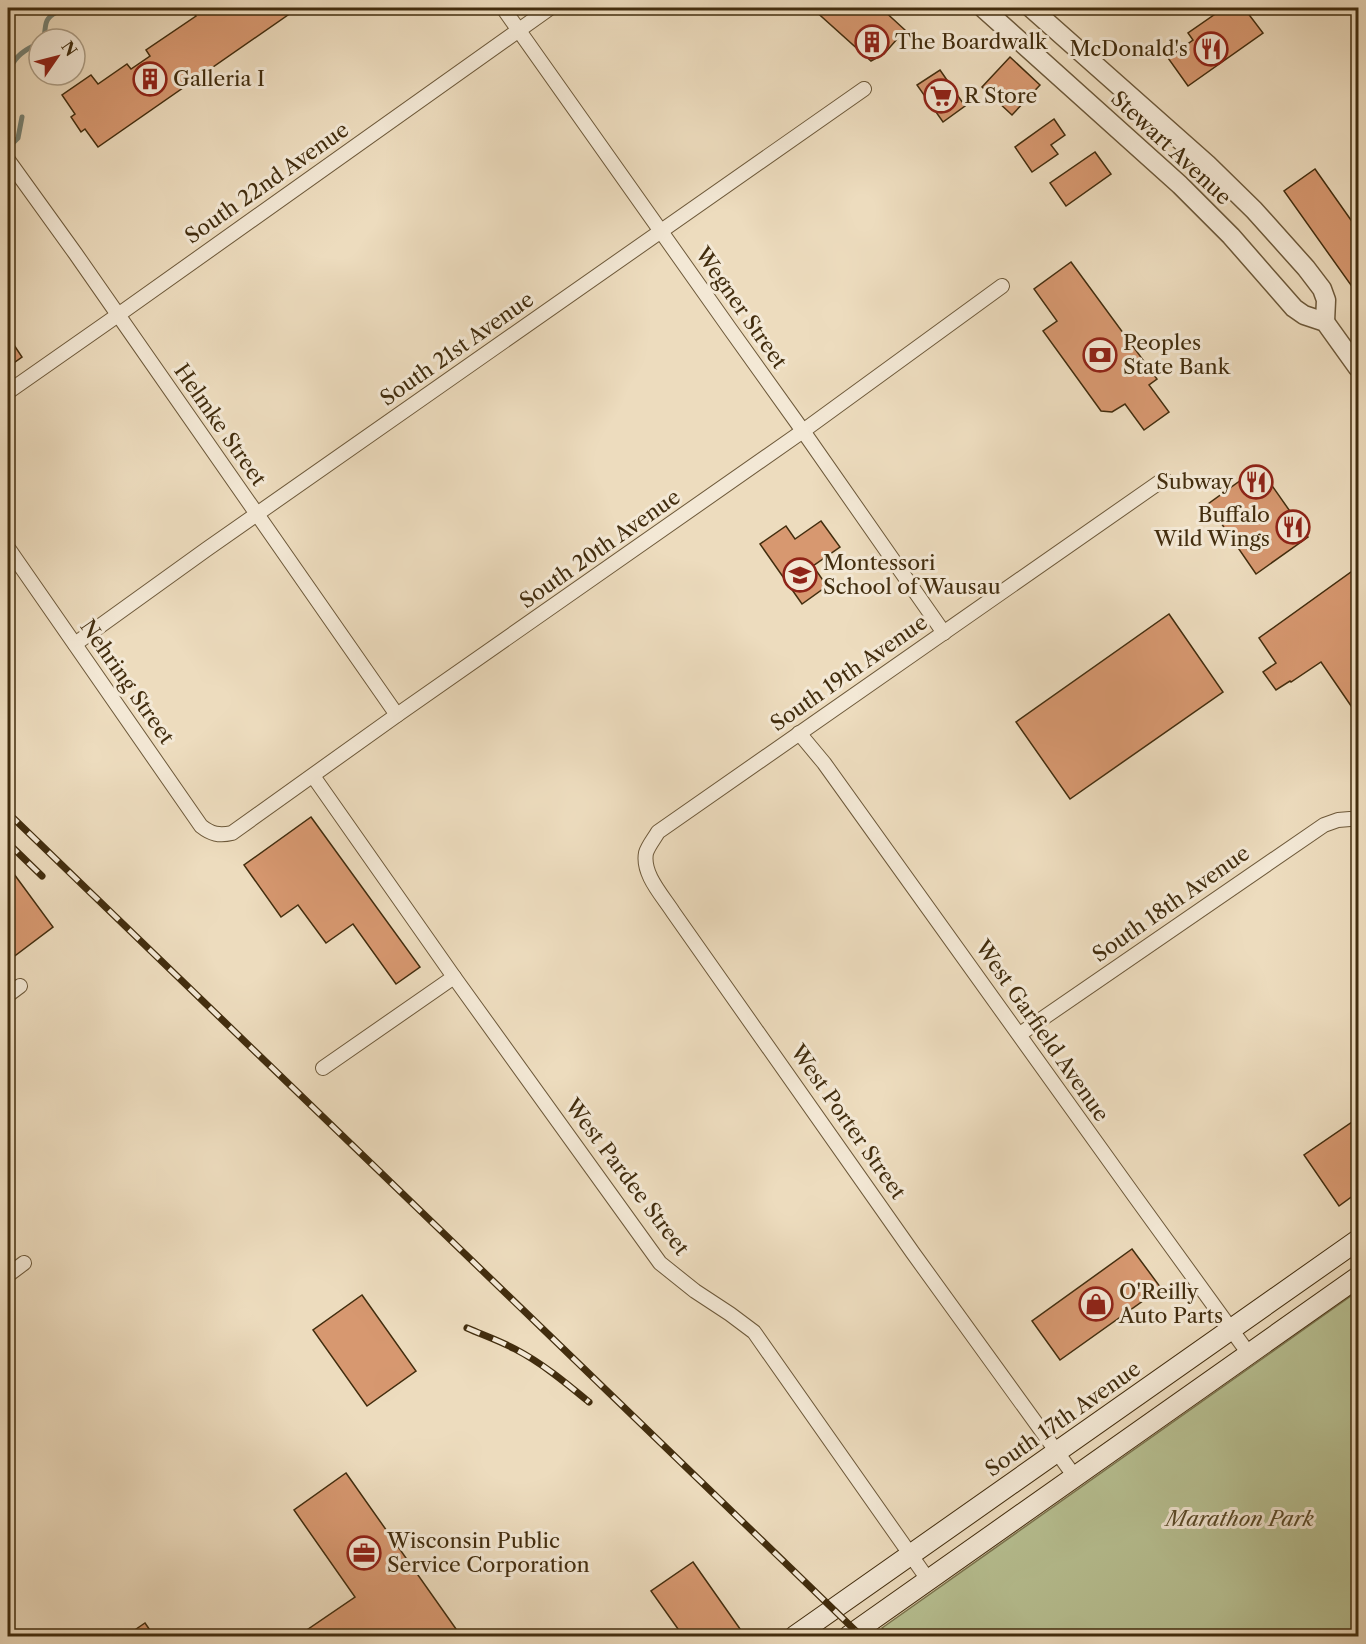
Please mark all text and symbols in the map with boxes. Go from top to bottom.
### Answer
building icon: The Boardwalk [854,24,890,60]
north arrow [27,27,87,87]
place label: The Boardwalk [895,29,1048,54]
restaurant icon: McDonald's [1193,31,1229,67]
place label: McDonald's [1070,36,1188,61]
text: N [57,37,82,60]
building icon: Galleria I [132,61,168,97]
place label: Galleria I [173,66,265,91]
supermarket icon: R Store [923,78,959,114]
place label: R Store [964,83,1037,108]
street label: Stewart Avenue [1106,86,1237,210]
street label: South 22nd Avenue [180,117,353,248]
street label: Wegner Street [690,241,793,374]
street label: South 21st Avenue [375,286,538,411]
place label: Peoples State Bank [1123,330,1231,379]
bank icon: Peoples State Bank [1082,337,1118,373]
street label: Helmke Street [169,359,272,491]
restaurant icon: Subway [1238,464,1274,500]
place label: Subway [1156,469,1233,494]
street label: South 20th Avenue [515,484,685,613]
place label: Buffalo Wild Wings [1153,502,1270,551]
restaurant icon: Buffalo Wild Wings [1275,509,1311,545]
place label: Montessori School of Wausau [823,550,1001,599]
school or university icon: Montessori School of Wausau [782,557,818,593]
street label: South 19th Avenue [766,609,932,736]
street label: Nehring Street [75,615,180,749]
street label: South 18th Avenue [1087,840,1254,967]
street label: West Garfield Avenue [970,935,1114,1126]
street label: West Porter Street [785,1039,911,1204]
street label: West Pardee Street [560,1093,695,1260]
place label: O'Reilly Auto Parts [1118,1279,1223,1328]
shop icon: O'Reilly Auto Parts [1078,1286,1114,1322]
street label: South 17th Avenue [980,1356,1145,1482]
park label: Marathon Park [1163,1506,1314,1531]
place label: Wisconsin Public Service Corporation [386,1528,590,1577]
office icon: Wisconsin Public Service Corporation [346,1535,382,1571]

